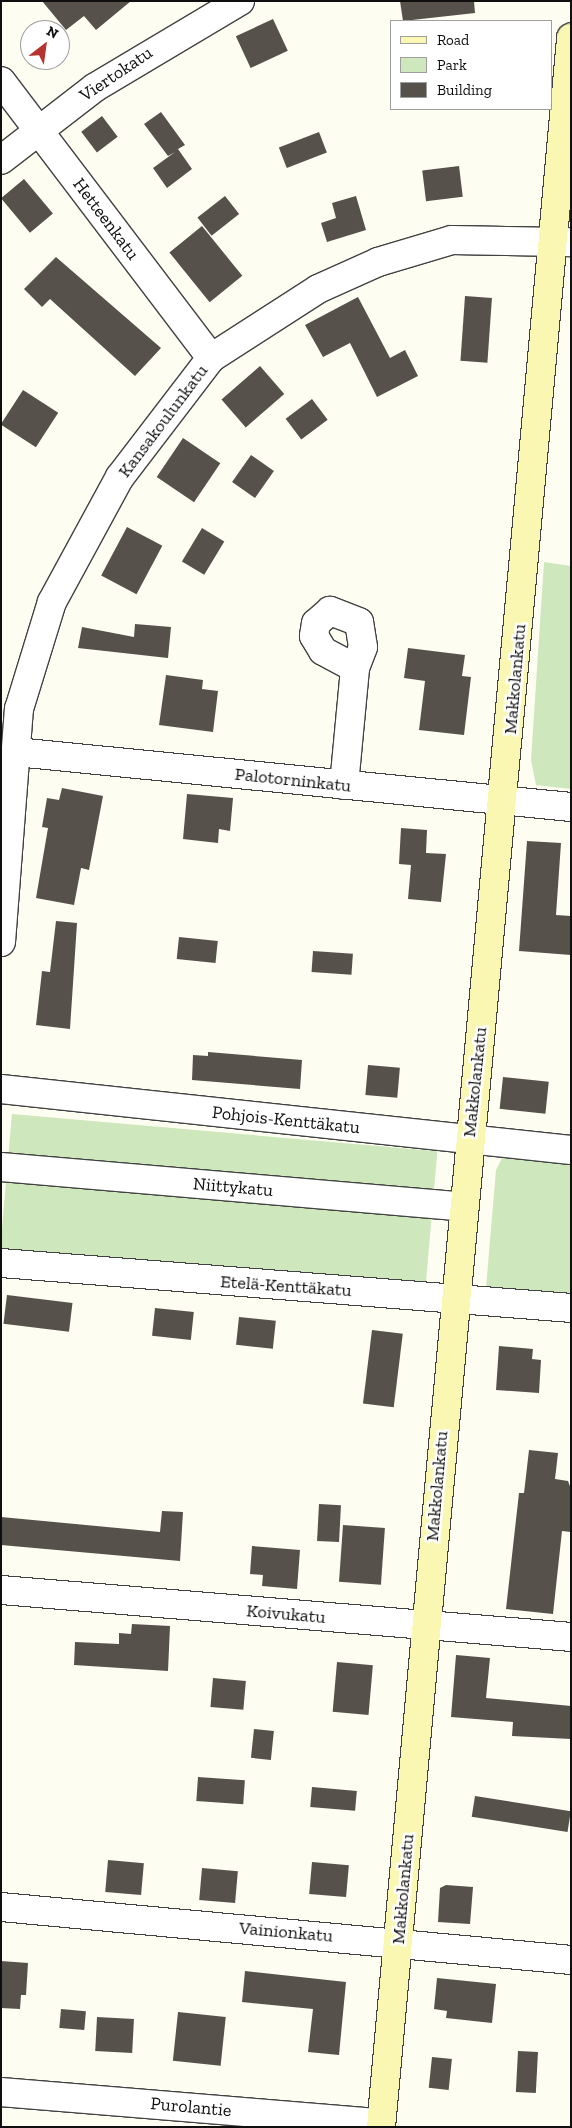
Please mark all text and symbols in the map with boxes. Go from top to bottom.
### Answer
north arrow [20,20,70,70]
legend [390,20,552,110]
text: N [43,22,61,42]
text: Road [437,31,469,49]
street label: Viertokatu [76,42,156,106]
text: Park [437,56,467,74]
text: Building [437,81,492,99]
street label: Hetteenkatu [68,174,144,264]
street label: Kansakoulunkatu [114,360,212,482]
street label: Makkolankatu [499,623,531,735]
street label: Palotorninkatu [234,763,352,797]
street label: Makkolankatu [458,1026,492,1138]
street label: Pohjois-Kenttäkatu [211,1101,361,1139]
street label: Niittykatu [192,1173,274,1201]
street label: Etelä-Kenttäkatu [220,1271,352,1301]
street label: Makkolankatu [421,1430,453,1542]
street label: Koivukatu [246,1600,326,1628]
street label: Makkolankatu [387,1833,419,1945]
street label: Vainionkatu [238,1917,334,1947]
street label: Purolantie [150,2093,232,2121]

